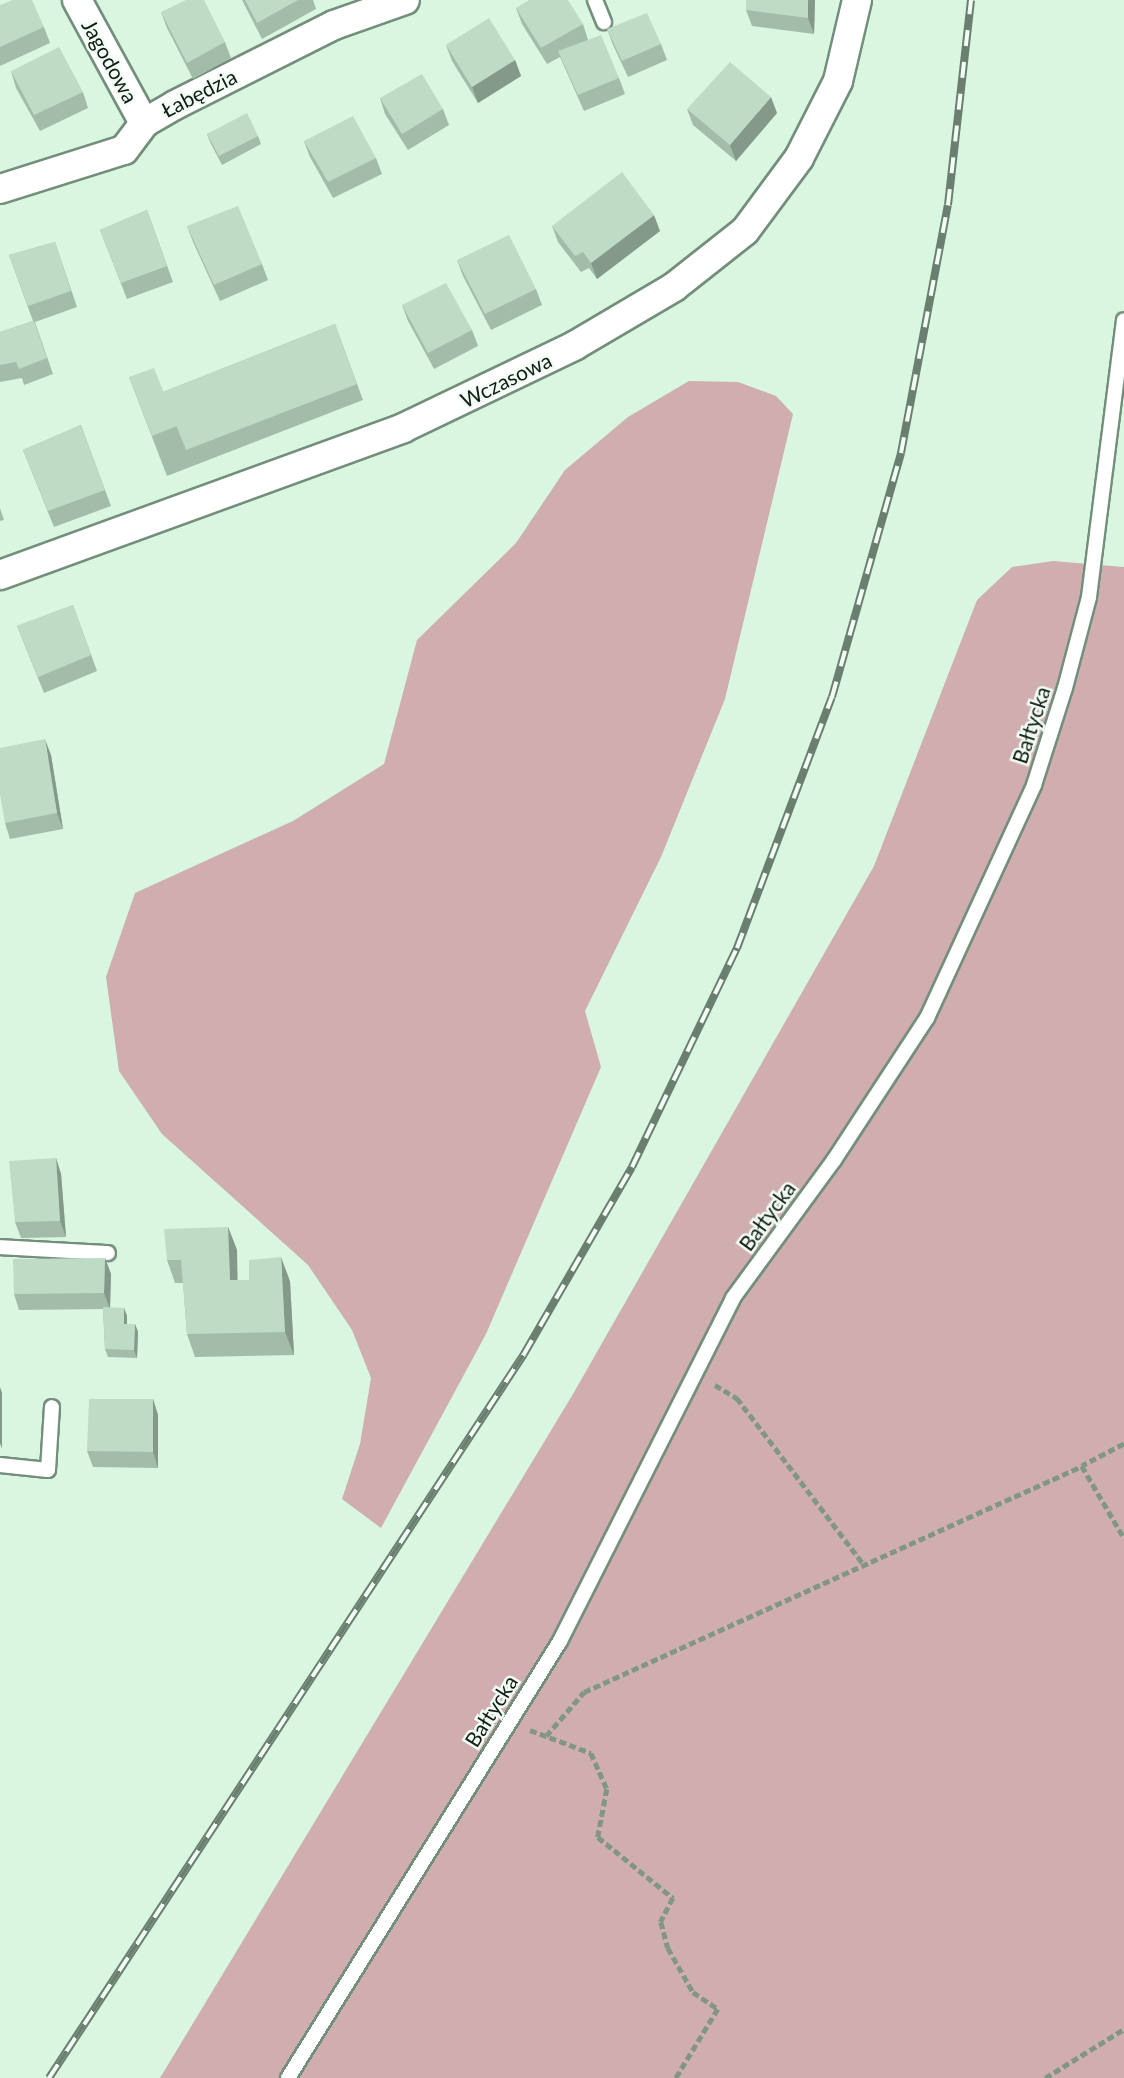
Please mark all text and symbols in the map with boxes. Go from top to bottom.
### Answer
street label: Jagodowa [77,15,143,107]
street label: Łabędzia [157,63,241,123]
street label: Wczasowa [456,347,556,413]
street label: Bałtycka [1007,683,1055,767]
street label: Bałtycka [733,1176,801,1256]
street label: Bałtycka [459,1671,523,1751]

